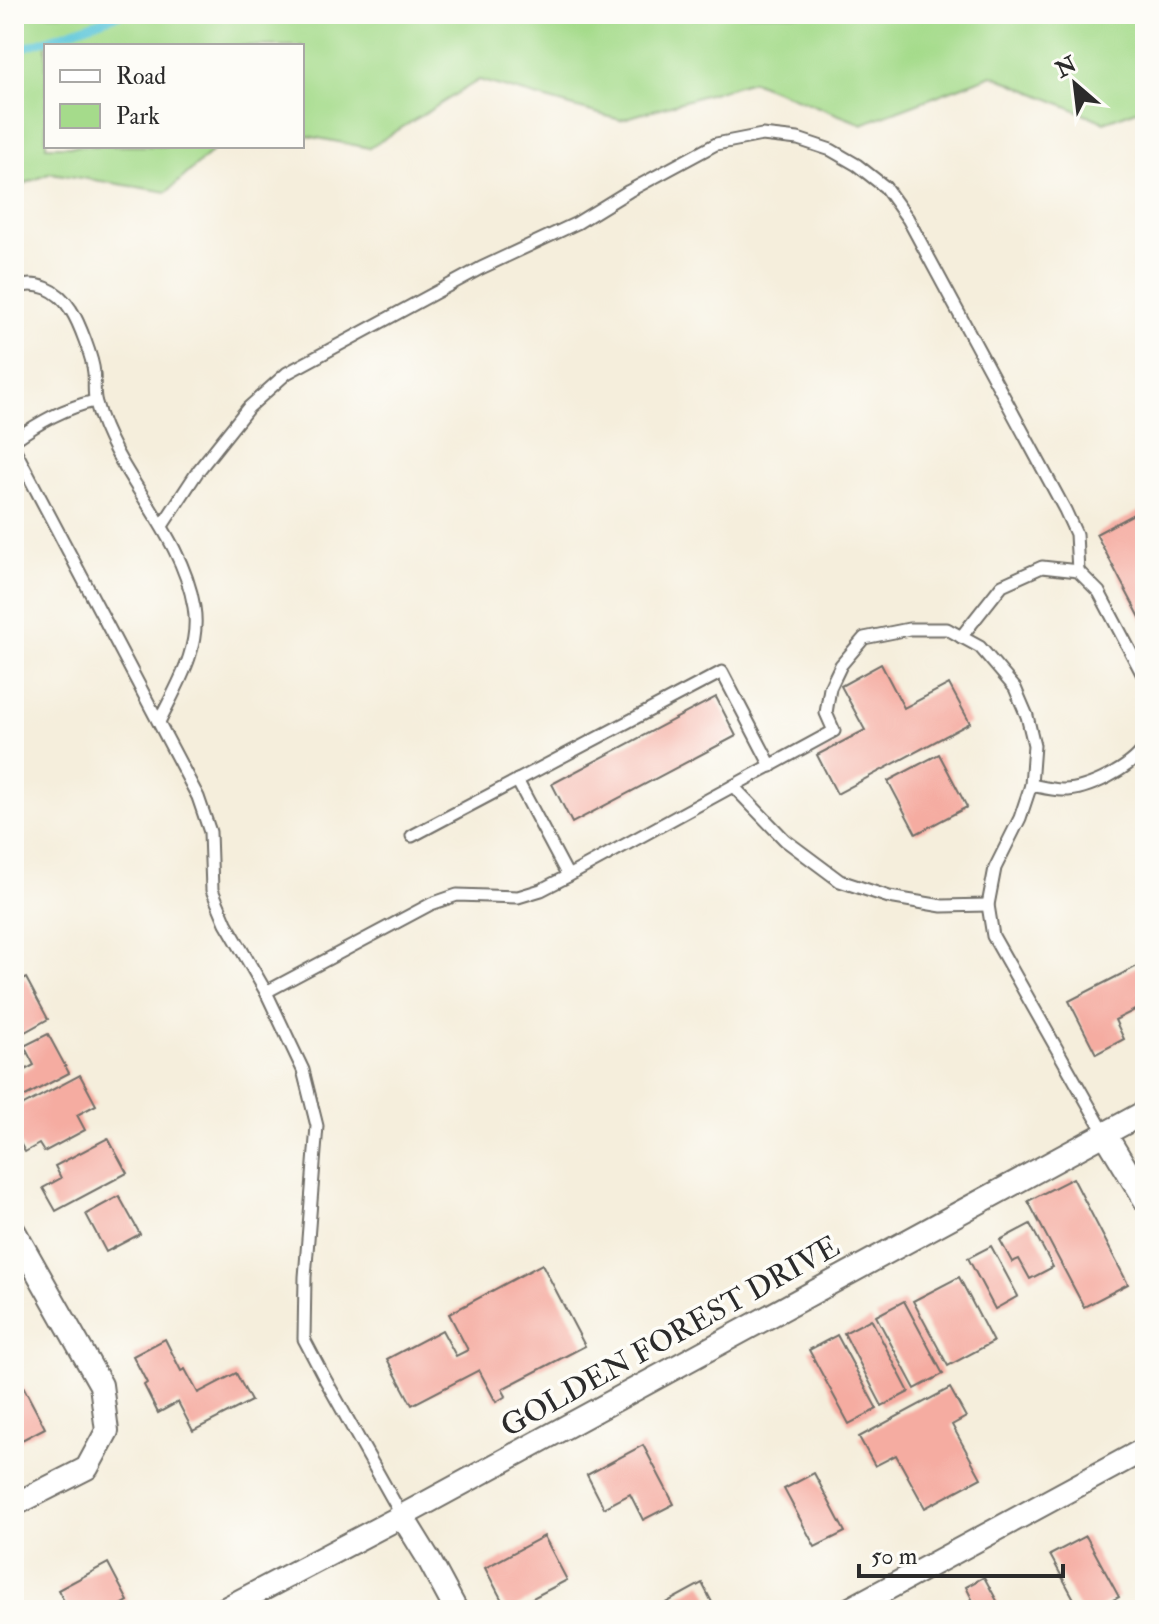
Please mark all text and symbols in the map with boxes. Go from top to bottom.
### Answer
legend [44,44,304,148]
north arrow [1035,44,1115,124]
text: N [1050,50,1082,85]
text: Road [116,61,166,92]
text: Park [116,101,160,132]
street label: GOLDEN FOREST DRIVE [494,1228,846,1445]
scale bar [859,1528,1063,1578]
text: 50 m [871,1541,918,1572]

